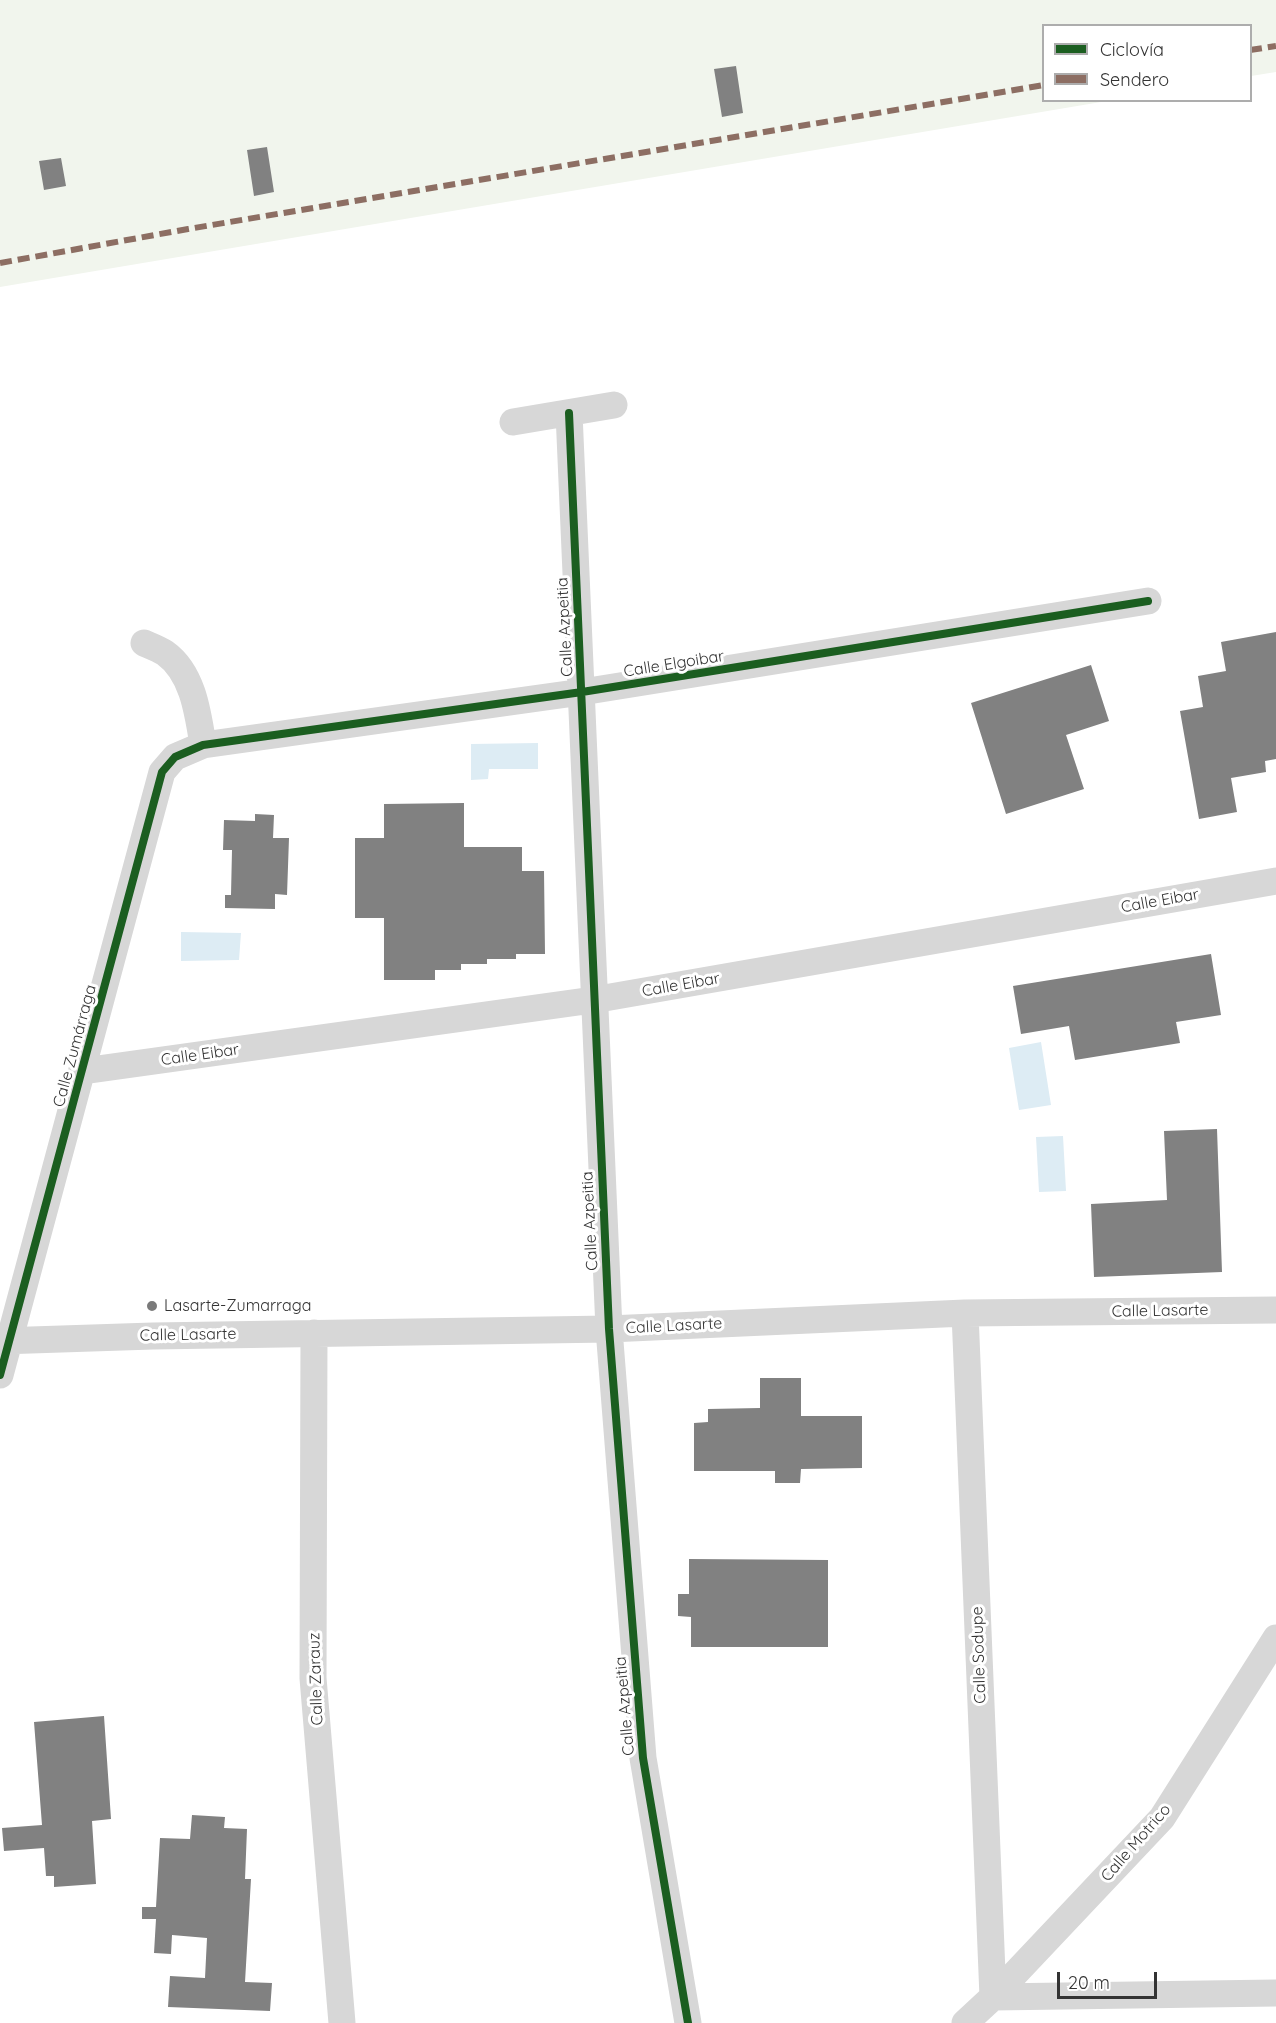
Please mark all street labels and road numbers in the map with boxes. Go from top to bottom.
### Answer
street label: Calle Azpeitia [553,577,577,677]
street label: Calle Elgoibar [622,647,726,681]
street label: Calle Eibar [1120,885,1200,917]
street label: Calle Eibar [641,969,721,1001]
street label: Calle Zumárraga [49,983,101,1109]
street label: Calle Eibar [160,1040,240,1070]
street label: Calle Azpeitia [578,1171,602,1271]
street label: Calle Lasarte [1111,1301,1209,1321]
street label: Calle Lasarte [625,1314,723,1338]
street label: Calle Lasarte [139,1325,237,1345]
street label: Calle Sodupe [968,1606,990,1704]
street label: Calle Zarauz [305,1632,327,1726]
street label: Calle Azpeitia [611,1656,639,1756]
street label: Calle Motrico [1097,1800,1175,1886]

